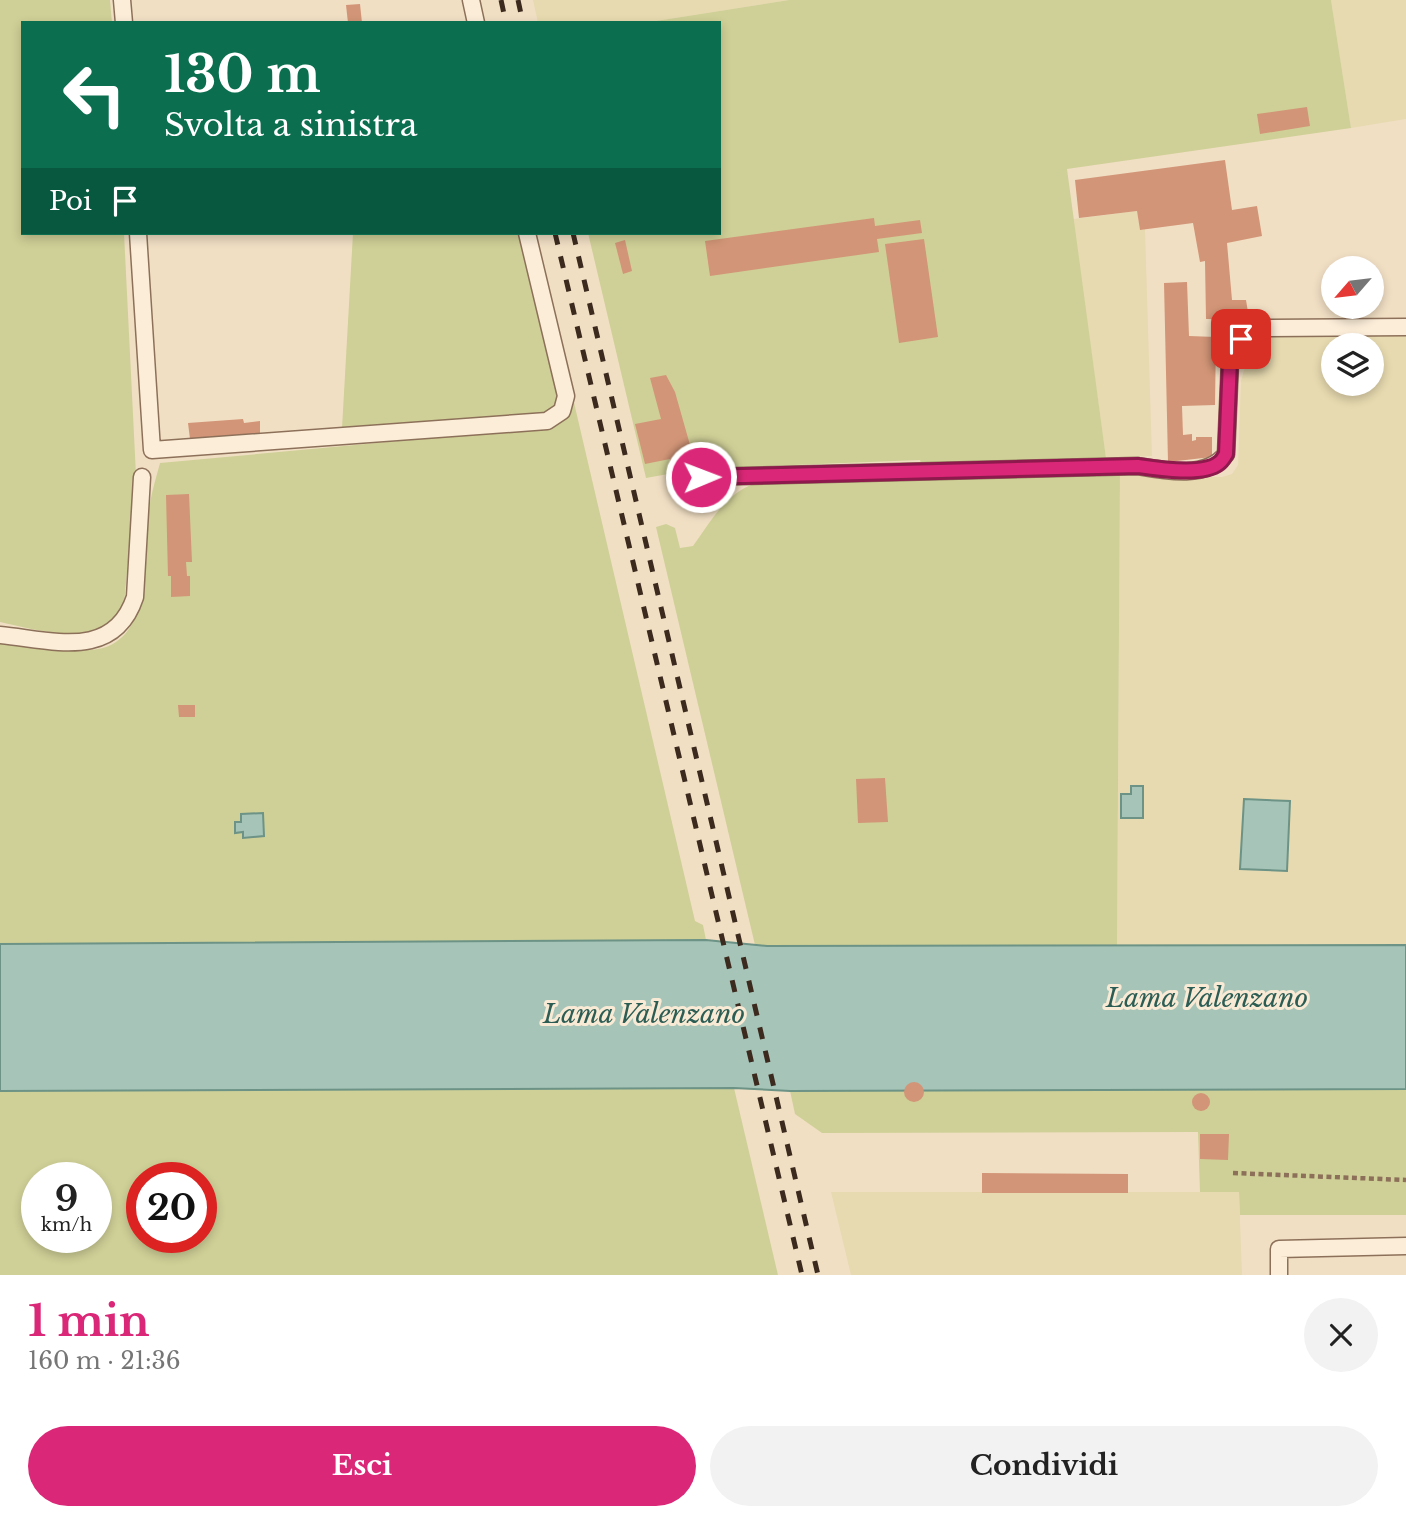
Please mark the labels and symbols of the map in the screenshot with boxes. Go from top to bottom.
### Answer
north arrow [1321,256,1384,318]
pin [1211,309,1271,369]
position arrow [664,440,738,514]
water label: Lama Valenzano [1105,982,1308,1014]
water label: Lama Valenzano [542,998,745,1030]
speed limit sign: 20 [126,1162,217,1253]

